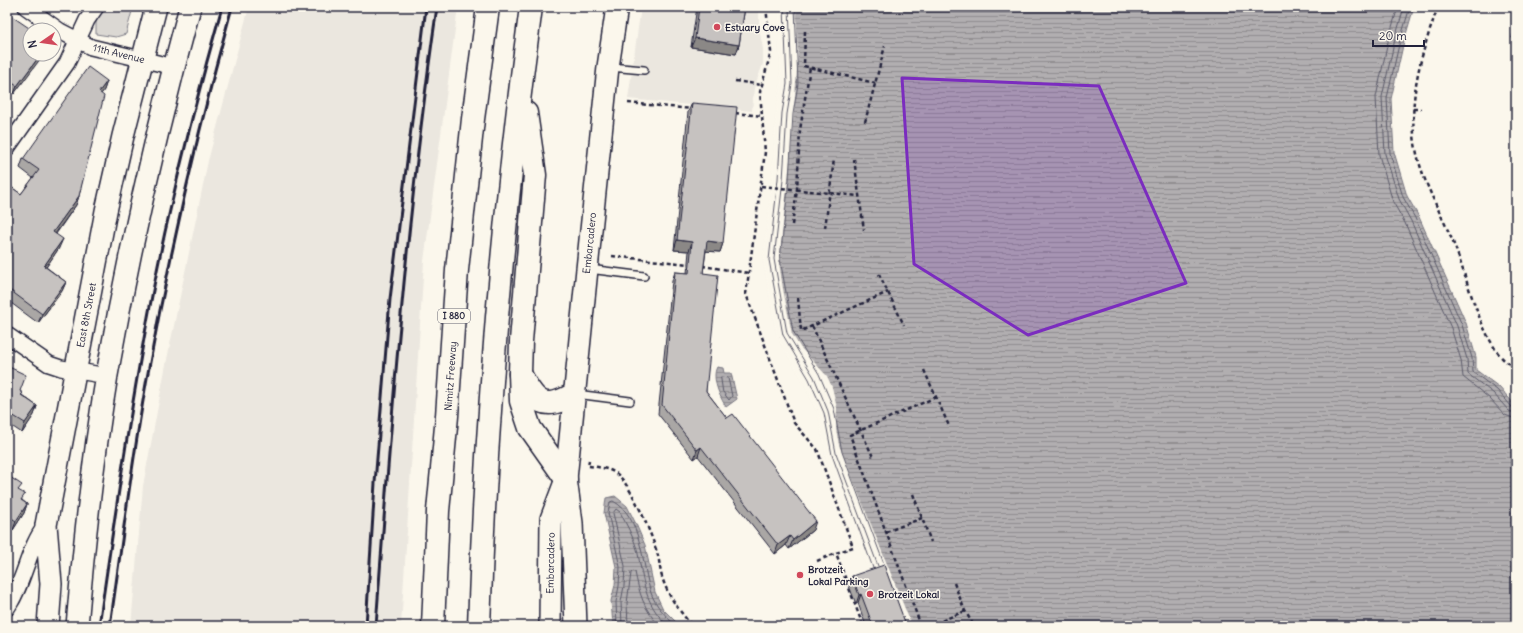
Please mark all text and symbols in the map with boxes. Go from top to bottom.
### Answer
place label: Estuary Cove [725,21,785,34]
north arrow [22,22,62,62]
marker: Estuary Cove [712,22,722,32]
scale bar [1373,22,1424,48]
text: 20 m [1379,28,1407,43]
text: N [25,39,40,50]
street label: 11th Avenue [92,41,146,66]
street label: Embarcadero [580,212,599,274]
street label: East 8th Street [74,281,99,349]
road number: I 880 [438,309,470,323]
street label: Nimitz Freeway [442,341,459,411]
street label: Embarcadero [543,532,558,594]
place label: Brotzeit Lokal Parking [808,563,869,588]
marker: Brotzeit Lokal Parking [795,570,805,580]
place label: Brotzeit Lokal [878,588,939,601]
marker: Brotzeit Lokal [865,589,875,599]

